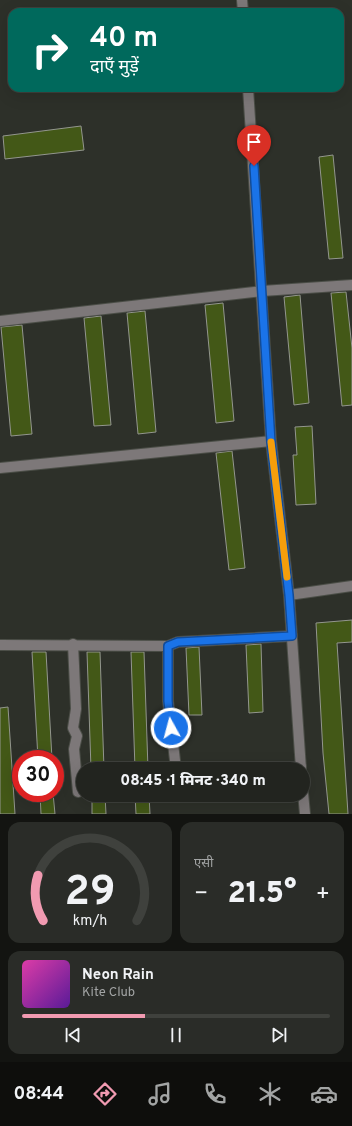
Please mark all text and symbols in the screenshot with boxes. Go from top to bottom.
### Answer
text: 40 m [90,21,158,57]
icon: right [24,24,76,76]
text: दाएँ मुड़ें [90,56,139,79]
pin [237,125,271,166]
icon: arrive [243,131,265,153]
position arrow [150,707,192,749]
speed limit sign: 30 [12,750,64,802]
text: 08:45 · 1 मिनट · 340 m [120,772,266,791]
text: एसी [194,856,213,872]
text: 29 [65,866,116,919]
text: 21.5° [227,876,297,913]
text: − [194,881,208,908]
text: + [316,881,330,908]
text: km/h [73,911,107,929]
text: Neon Rain [82,966,154,985]
text: Kite Club [82,985,135,1001]
icon: previous [62,1024,84,1046]
icon: pause [165,1024,187,1046]
icon: next [268,1024,290,1046]
icon: directions [91,1080,119,1108]
icon: music [146,1080,174,1108]
icon: phone [201,1080,229,1108]
icon: climate [256,1080,284,1108]
icon: car [310,1080,338,1108]
text: 08:44 [13,1083,64,1106]

